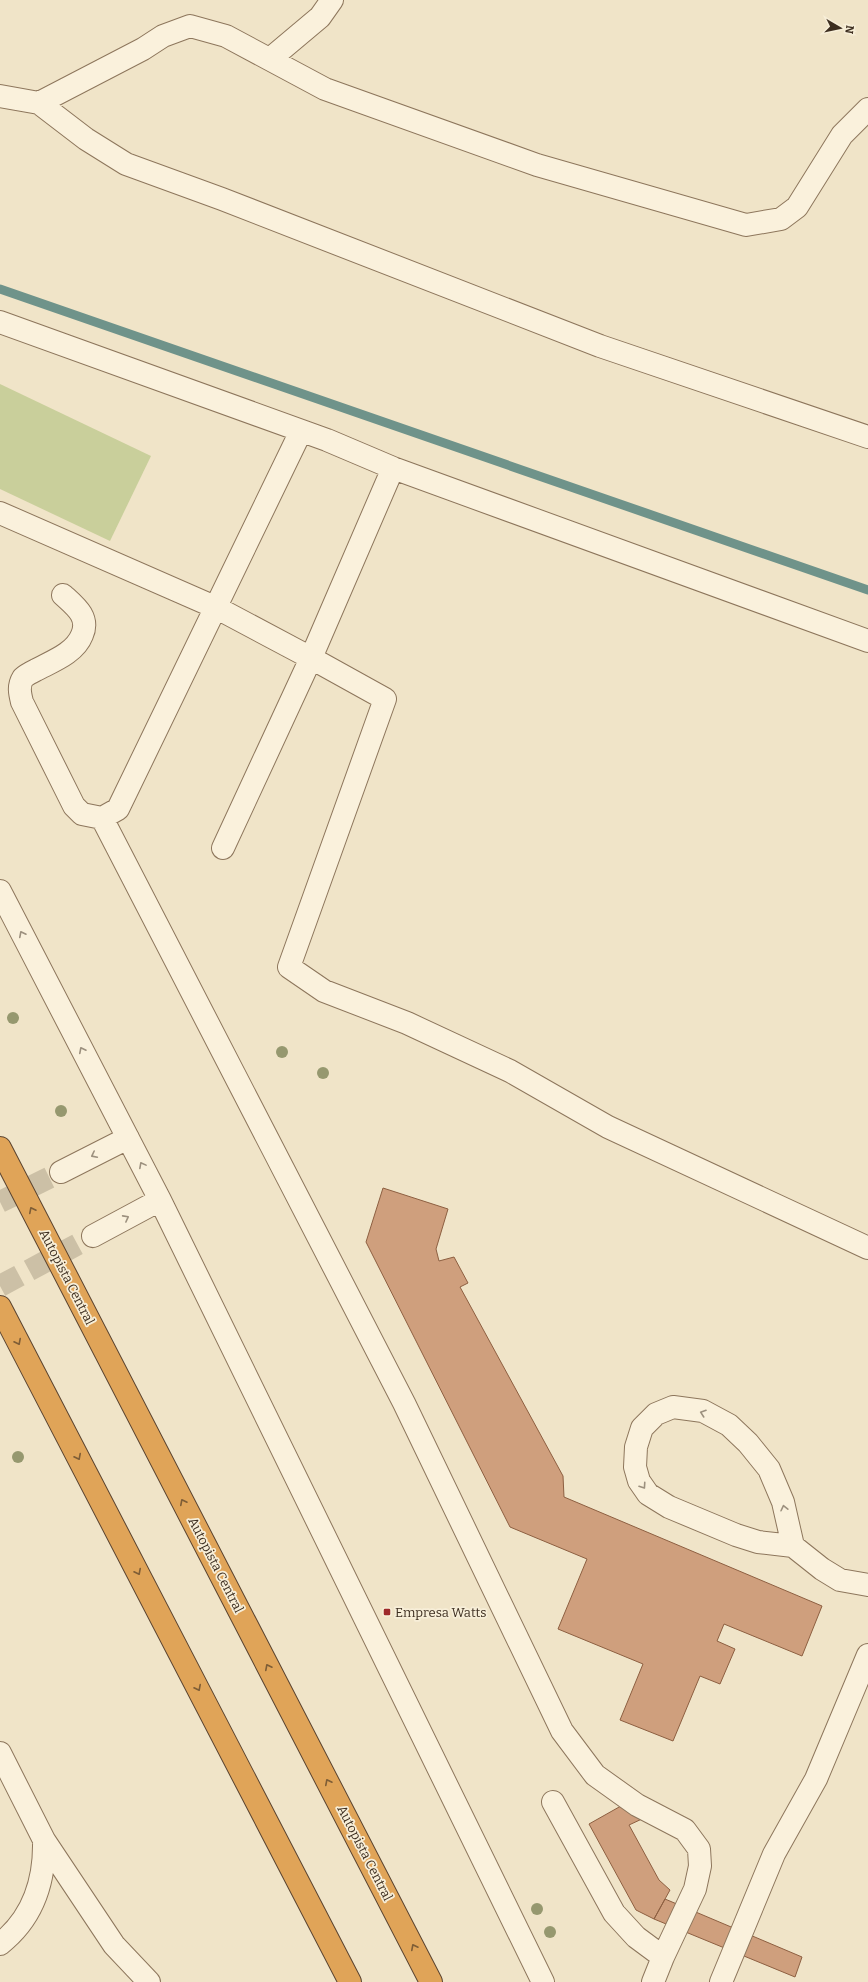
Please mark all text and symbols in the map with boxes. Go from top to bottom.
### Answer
north arrow [820,8,860,48]
text: N [842,24,856,35]
one-way arrow [20,931,27,938]
one-way arrow [79,1046,87,1054]
one-way arrow [91,1150,99,1158]
one-way arrow [139,1162,146,1169]
one-way arrow [29,1206,37,1214]
one-way arrow [122,1215,130,1222]
street label: Autopista Central [36,1227,98,1328]
one-way arrow [13,1337,21,1345]
one-way arrow [700,1409,707,1417]
one-way arrow [73,1453,81,1460]
one-way arrow [638,1481,645,1488]
one-way arrow [180,1498,188,1506]
one-way arrow [780,1505,789,1512]
street label: Autopista Central [185,1515,247,1616]
one-way arrow [133,1568,141,1575]
place label: Empresa Watts [395,1605,486,1620]
marker: Empresa Watts [382,1607,392,1617]
one-way arrow [266,1664,273,1671]
one-way arrow [193,1683,200,1691]
one-way arrow [325,1779,333,1786]
street label: Autopista Central [334,1803,396,1904]
one-way arrow [411,1944,418,1952]

